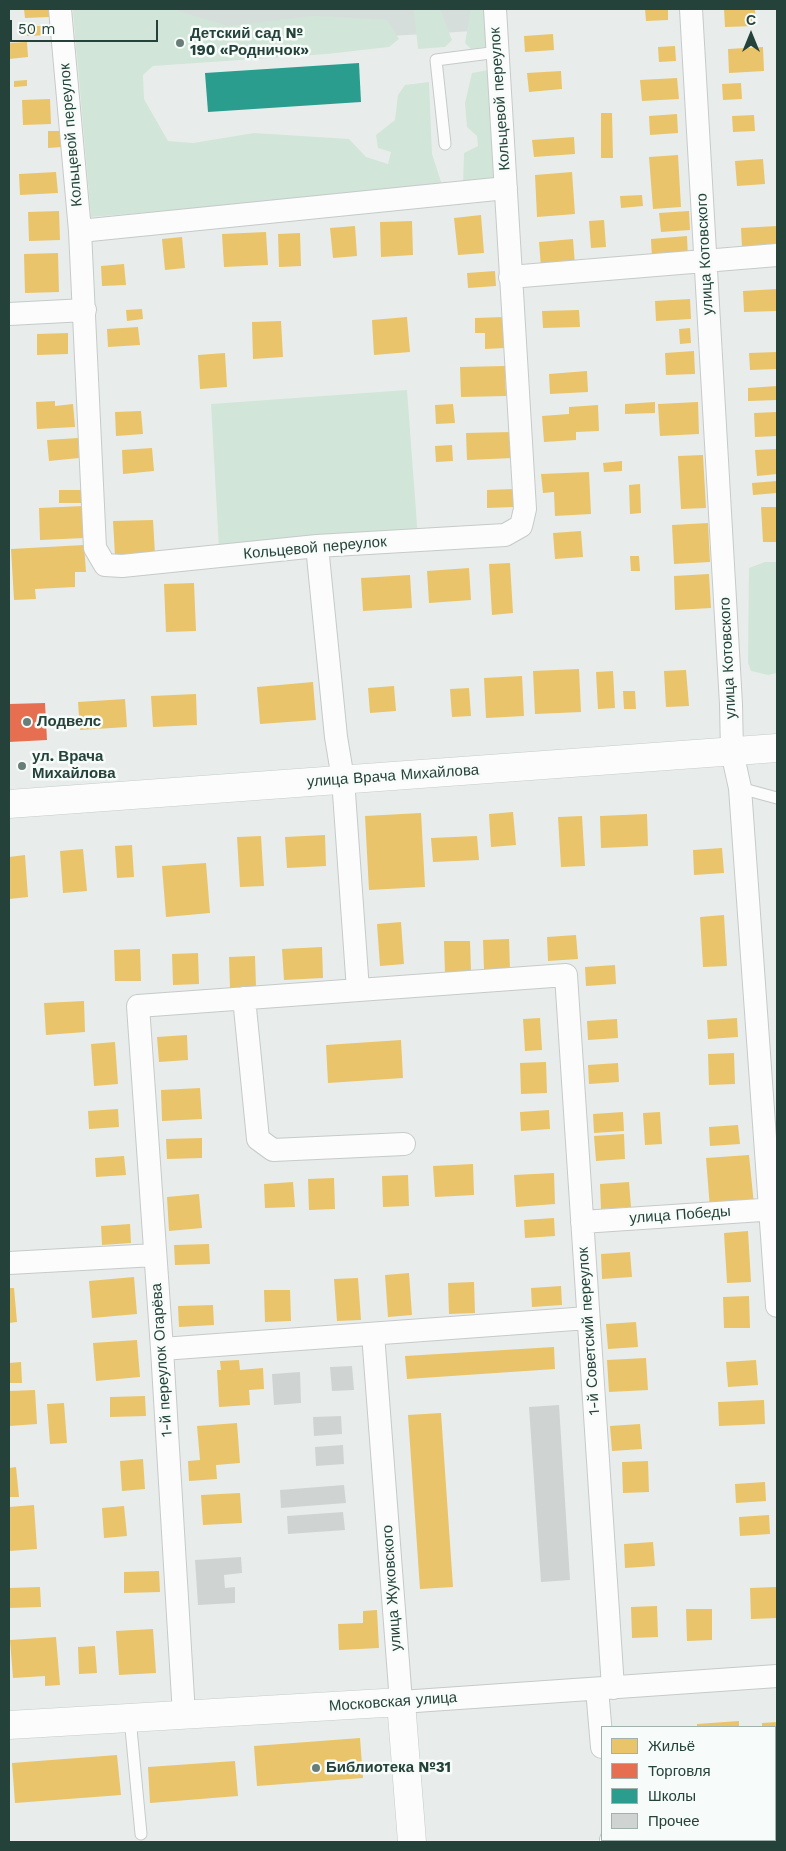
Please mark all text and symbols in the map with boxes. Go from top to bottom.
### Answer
scale bar [12,10,160,42]
north arrow [726,10,776,60]
text: С [746,12,756,28]
text: 50 m [18,20,55,38]
place label: Детский сад № 190 «Родничок» [190,25,309,60]
street label: Кольцевой переулок [486,27,514,171]
marker: Детский сад № 190 «Родничок» [174,37,186,49]
street label: Кольцевой переулок [56,63,86,207]
street label: улица Котовского [693,193,717,315]
street label: Кольцевой переулок [243,533,387,563]
street label: улица Котовского [716,597,740,719]
place label: Лодвелс [37,713,101,731]
marker: Лодвелс [21,716,33,728]
place label: ул. Врача Михайлова [32,748,115,783]
marker: ул. Врача Михайлова [16,760,28,772]
street label: улица Врача Михайлова [306,761,480,791]
street label: улица Победы [629,1202,731,1228]
street label: 1-й Советский переулок [574,1246,604,1416]
street label: 1-й переулок Огарёва [148,1283,176,1437]
street label: улица Жуковского [379,1524,405,1652]
street label: Московская улица [328,1689,458,1715]
legend [601,1726,776,1841]
text: Жильё [648,1737,695,1755]
place label: Библиотека №31 [326,1759,451,1777]
marker: Библиотека №31 [310,1762,322,1774]
text: Торговля [648,1762,711,1780]
text: Школы [648,1787,696,1805]
text: Прочее [648,1812,700,1830]

